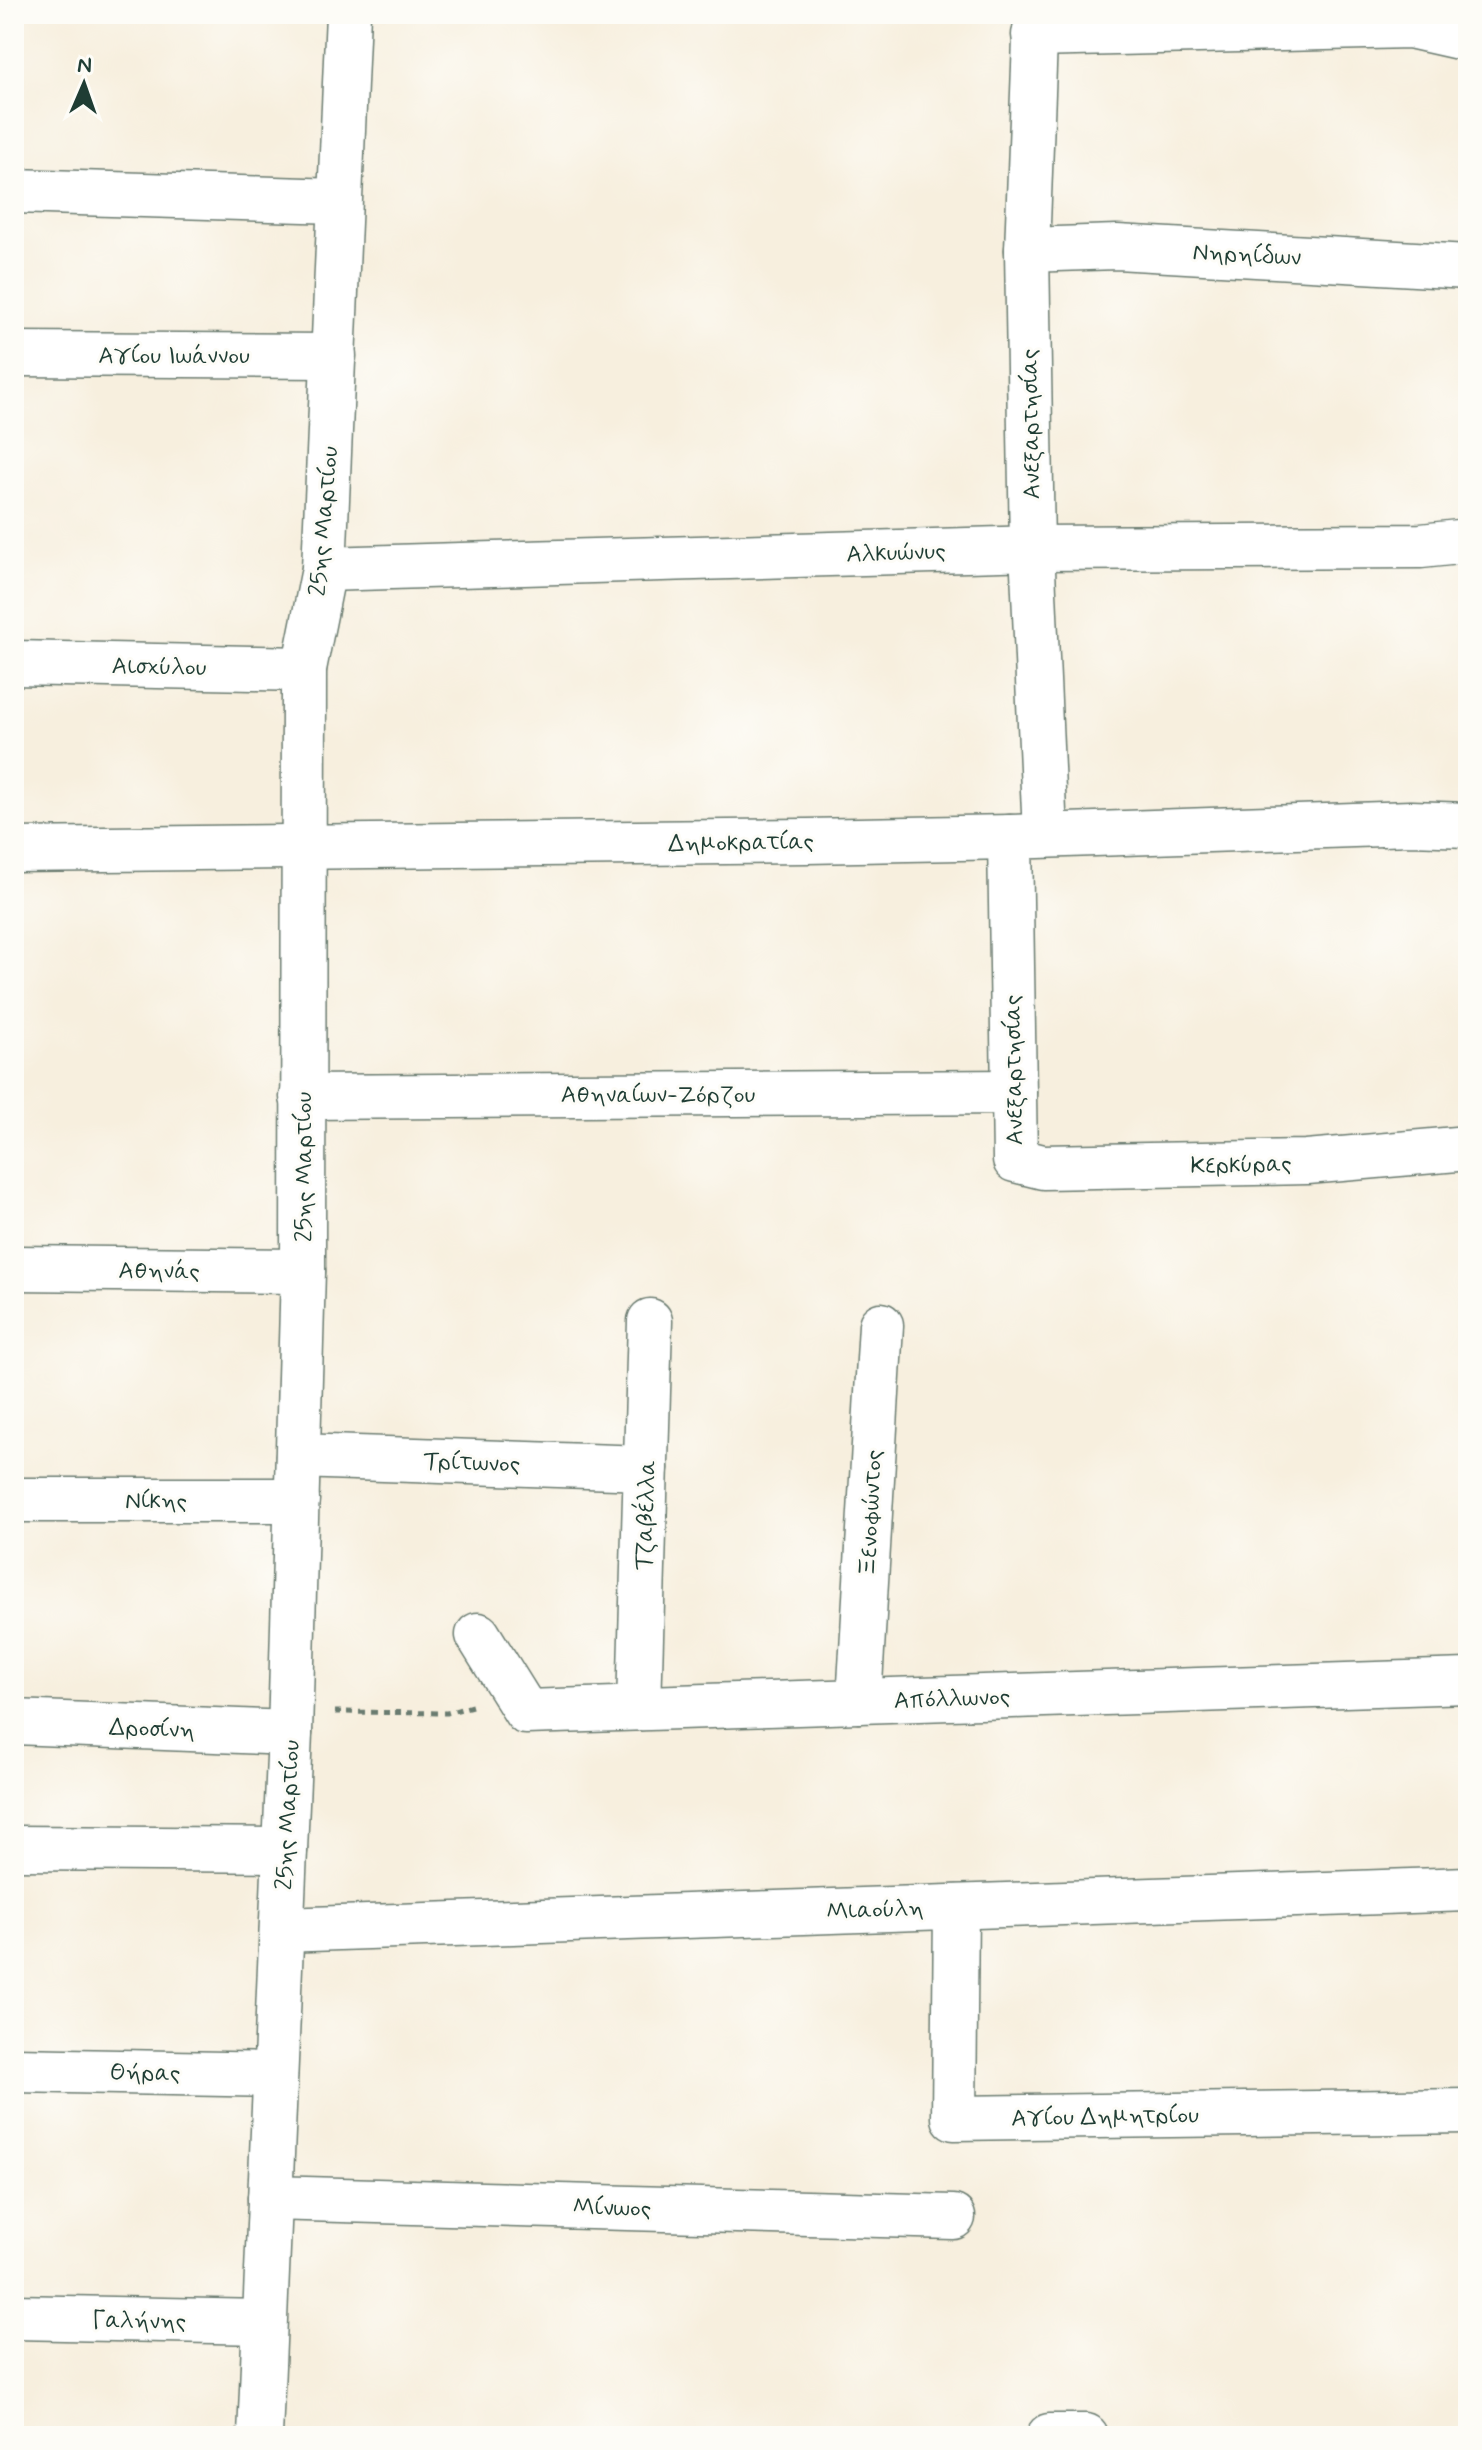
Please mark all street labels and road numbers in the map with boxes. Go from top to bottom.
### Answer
street label: Νηρηίδων [1192,237,1302,274]
street label: Αγίου Ιωάννου [98,341,250,372]
street label: Ανεξαρτησίας [1015,348,1048,500]
street label: 25ης Μαρτίου [302,445,347,597]
street label: Αλκυώνυς [846,536,946,571]
street label: Αισχύλου [111,651,207,684]
street label: Δημοκρατίας [668,827,814,860]
street label: Ανεξαρτησίας [998,994,1031,1146]
street label: Αθηναίων-Ζόρζου [561,1080,756,1111]
street label: 25ης Μαρτίου [289,1092,320,1242]
street label: Κερκύρας [1190,1149,1292,1182]
street label: Αθηνάς [118,1256,200,1287]
street label: Τρίτωνος [423,1446,521,1481]
street label: Ξενοφώντος [853,1449,890,1577]
street label: Τζαβέλλα [628,1459,664,1571]
street label: Νίκης [125,1486,187,1517]
street label: Απόλλωνος [893,1682,1011,1717]
street label: Δροσίνη [108,1713,196,1746]
street label: 25ης Μαρτίου [269,1739,308,1891]
street label: Μιαούλη [826,1893,924,1928]
street label: Θήρας [109,2057,181,2090]
street label: Αγίου Δημητρίου [1011,2100,1199,2135]
street label: Μίνωος [572,2192,652,2225]
street label: Γαλήνης [91,2305,186,2338]

